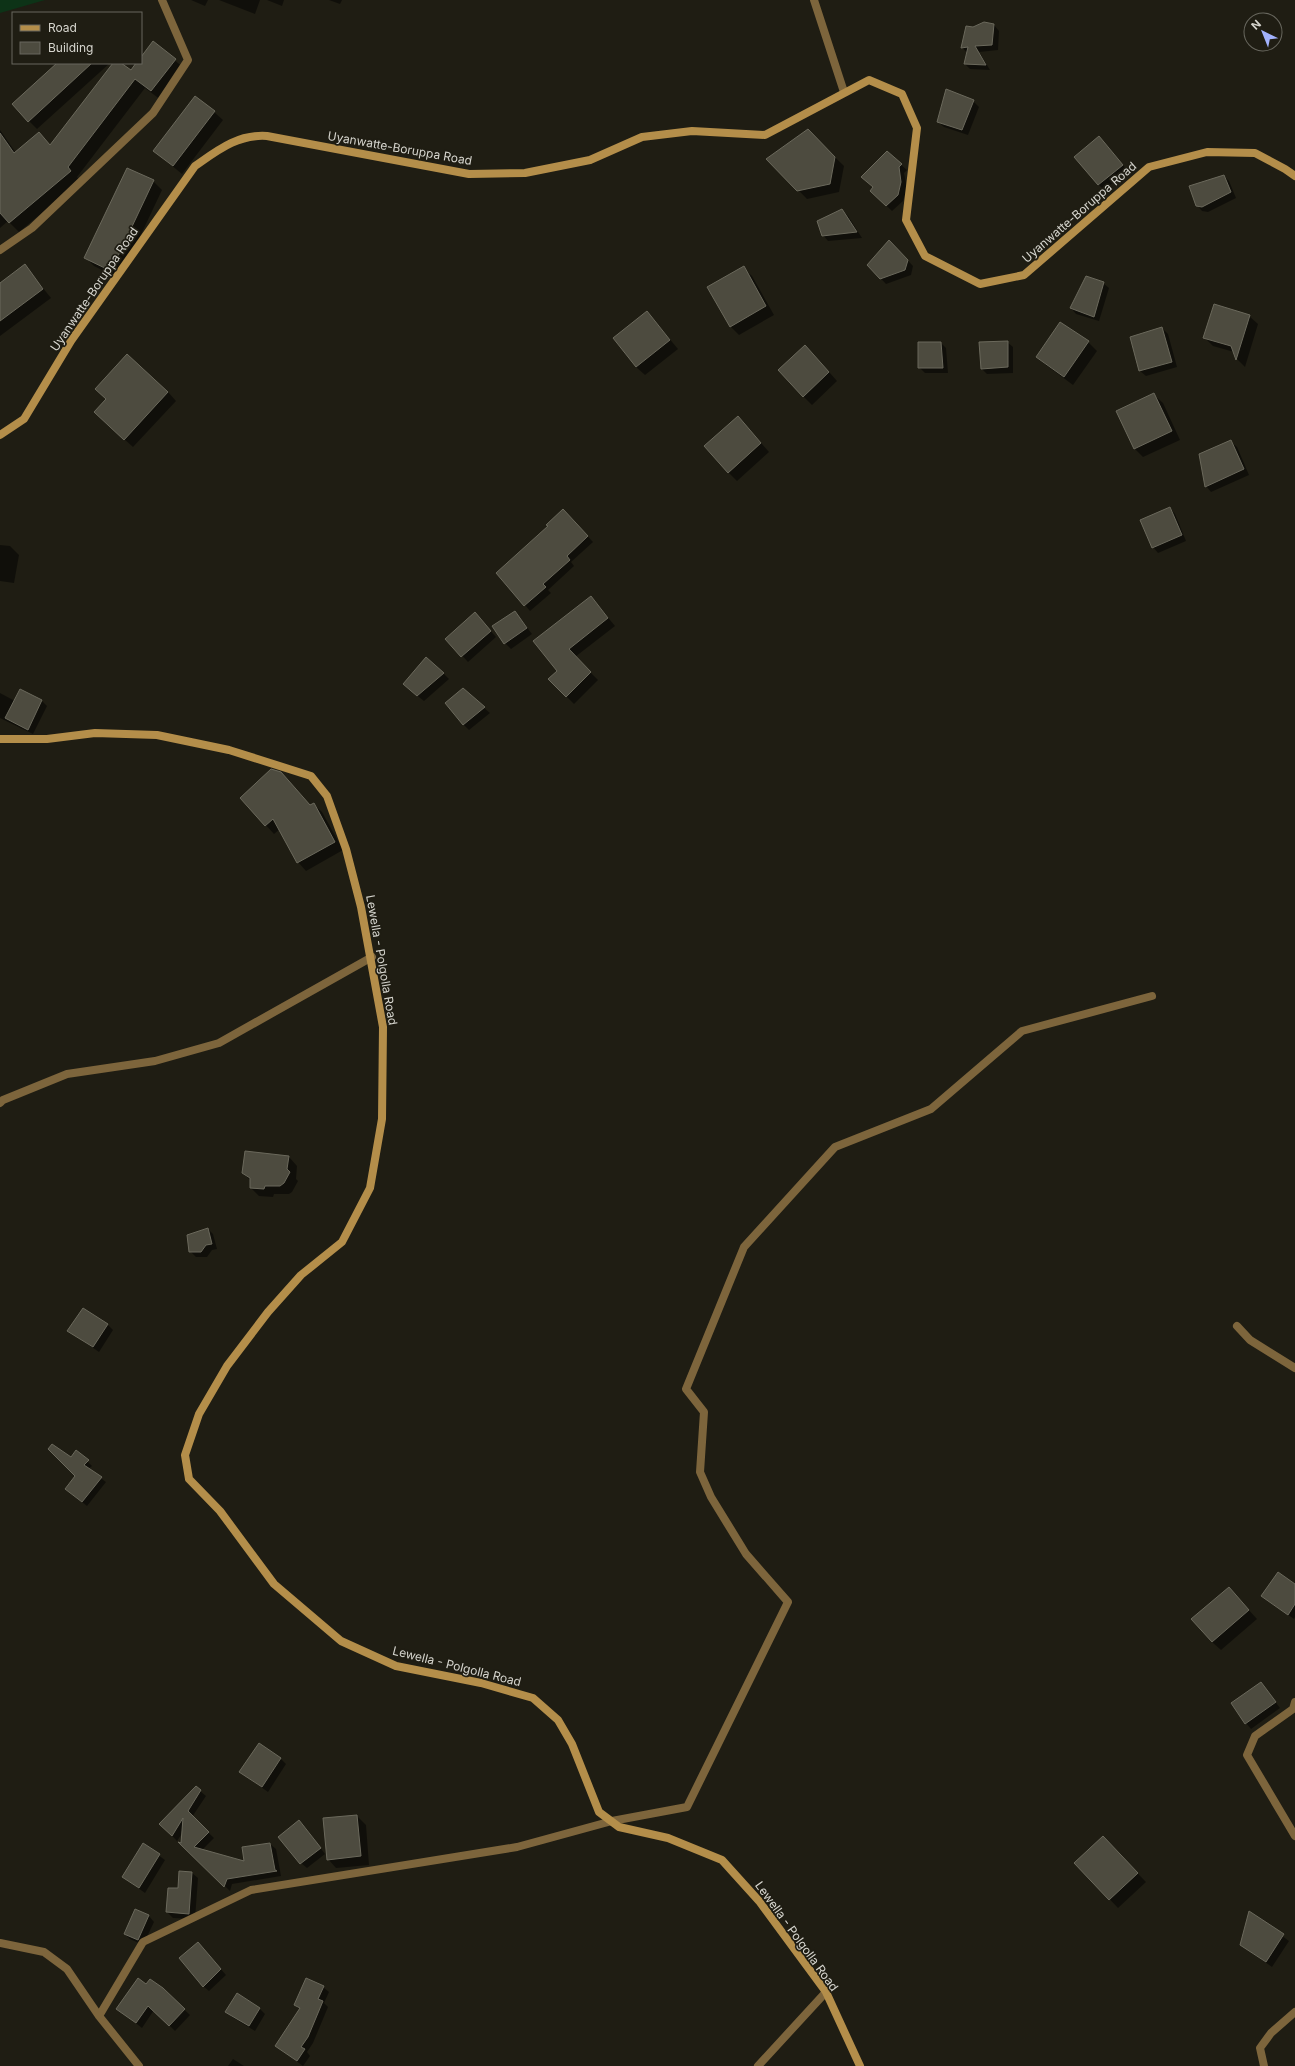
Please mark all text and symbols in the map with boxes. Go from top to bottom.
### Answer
legend [12,12,142,64]
north arrow [1243,12,1283,52]
text: N [1248,17,1264,33]
text: Road [48,20,77,35]
text: Building [48,40,93,55]
street label: Uyanwatte-Boruppa Road [327,128,473,168]
street label: Uyanwatte-Boruppa Road [1019,158,1139,266]
street label: Uyanwatte-Boruppa Road [47,224,141,354]
street label: Lewella - Polgolla Road [363,894,401,1026]
street label: Lewella - Polgolla Road [391,1643,523,1689]
street label: Lewella - Polgolla Road [752,1878,842,1994]

